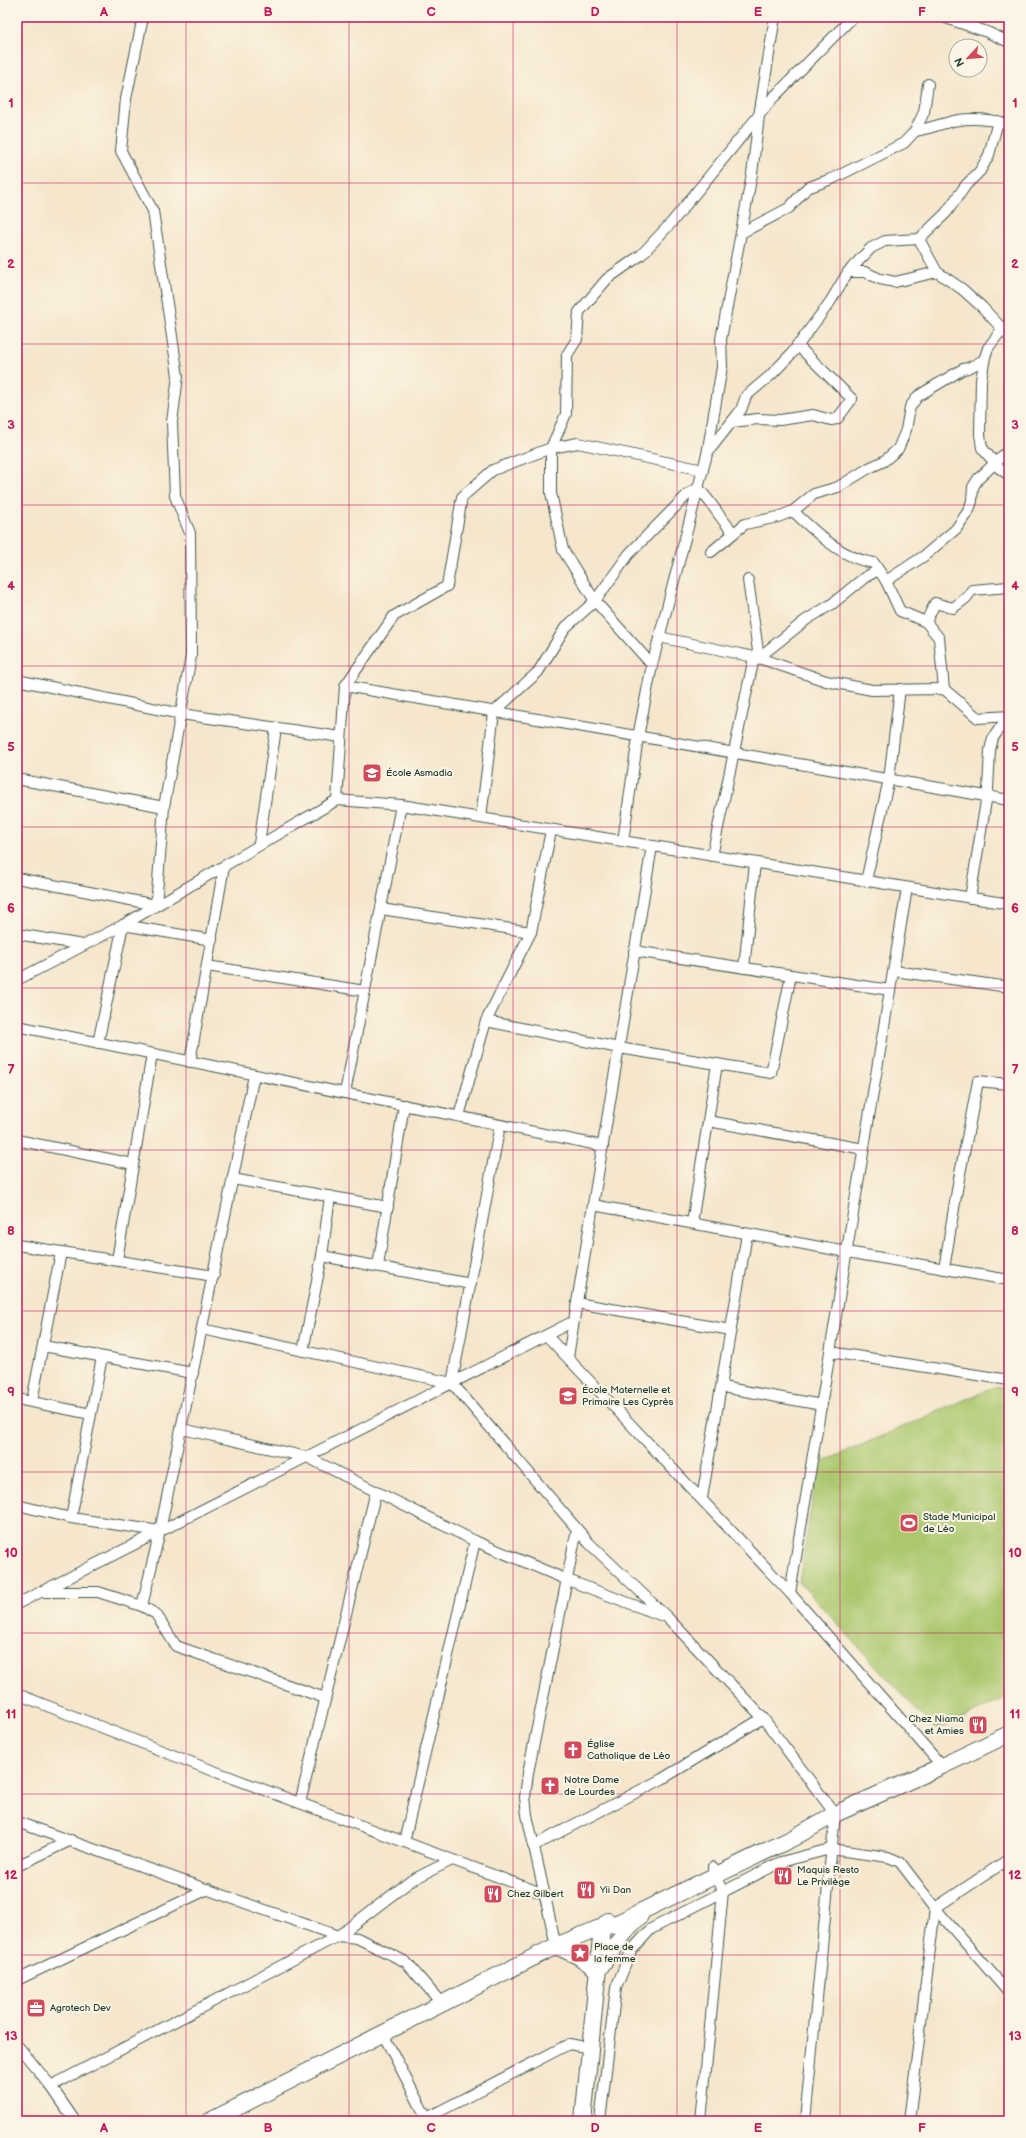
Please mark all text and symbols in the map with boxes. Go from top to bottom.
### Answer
text: A [99,4,108,20]
text: B [263,4,273,20]
text: C [426,4,436,20]
text: D [590,4,600,20]
text: E [754,4,763,20]
text: F [918,4,926,20]
north arrow [948,38,988,78]
text: N [952,56,967,69]
text: 1 [8,95,14,111]
text: 1 [1012,95,1018,111]
text: 2 [7,256,15,272]
text: 2 [1011,256,1019,272]
text: 3 [7,417,15,433]
text: 3 [1011,417,1019,433]
text: 4 [7,578,15,594]
text: 4 [1011,578,1019,594]
text: 5 [7,739,15,755]
text: 5 [1011,739,1019,755]
school or university icon: École Asmadia [361,762,383,784]
place label: École Asmadia [386,767,453,779]
text: 6 [7,900,15,916]
text: 6 [1011,900,1019,916]
text: 7 [7,1062,15,1078]
text: 7 [1011,1062,1019,1078]
text: 8 [7,1223,15,1239]
text: 8 [1011,1223,1019,1239]
text: 9 [7,1384,15,1400]
place label: École Maternelle et Primaire Les Cyprès [582,1384,673,1408]
text: 9 [1011,1384,1019,1400]
school or university icon: École Maternelle et Primaire Les Cyprès [557,1385,579,1407]
place label: Stade Municipal de Léo [923,1511,995,1535]
sports icon: Stade Municipal de Léo [898,1512,920,1534]
text: 10 [4,1545,18,1561]
text: 10 [1008,1545,1022,1561]
text: 11 [6,1706,16,1722]
text: 11 [1010,1706,1020,1722]
place label: Chez Niama et Amies [909,1713,964,1737]
restaurant icon: Chez Niama et Amies [967,1714,989,1736]
place label: Église Catholique de Léo [587,1738,670,1762]
church icon: Église Catholique de Léo [562,1739,584,1761]
place label: Notre Dame de Lourdes [564,1774,619,1798]
church icon: Notre Dame de Lourdes [539,1775,561,1797]
place label: Maquis Resto Le Privilège [797,1864,859,1888]
restaurant icon: Maquis Resto Le Privilège [772,1865,794,1887]
text: 12 [4,1867,18,1883]
text: 12 [1008,1867,1022,1883]
restaurant icon: Yii Dan [575,1879,597,1901]
restaurant icon: Chez Gilbert [482,1883,504,1905]
place label: Yii Dan [599,1884,632,1896]
place label: Chez Gilbert [507,1888,563,1900]
place label: Place de la femme [594,1941,636,1965]
place icon: Place de la femme [569,1942,591,1964]
office icon: Agrotech Dev [25,1997,47,2019]
place label: Agrotech Dev [50,2002,111,2014]
text: 13 [4,2028,18,2044]
text: 13 [1008,2028,1022,2044]
text: A [99,2120,108,2136]
text: B [263,2120,273,2136]
text: C [426,2120,436,2136]
text: D [590,2120,600,2136]
text: E [754,2120,763,2136]
text: F [918,2120,926,2136]

